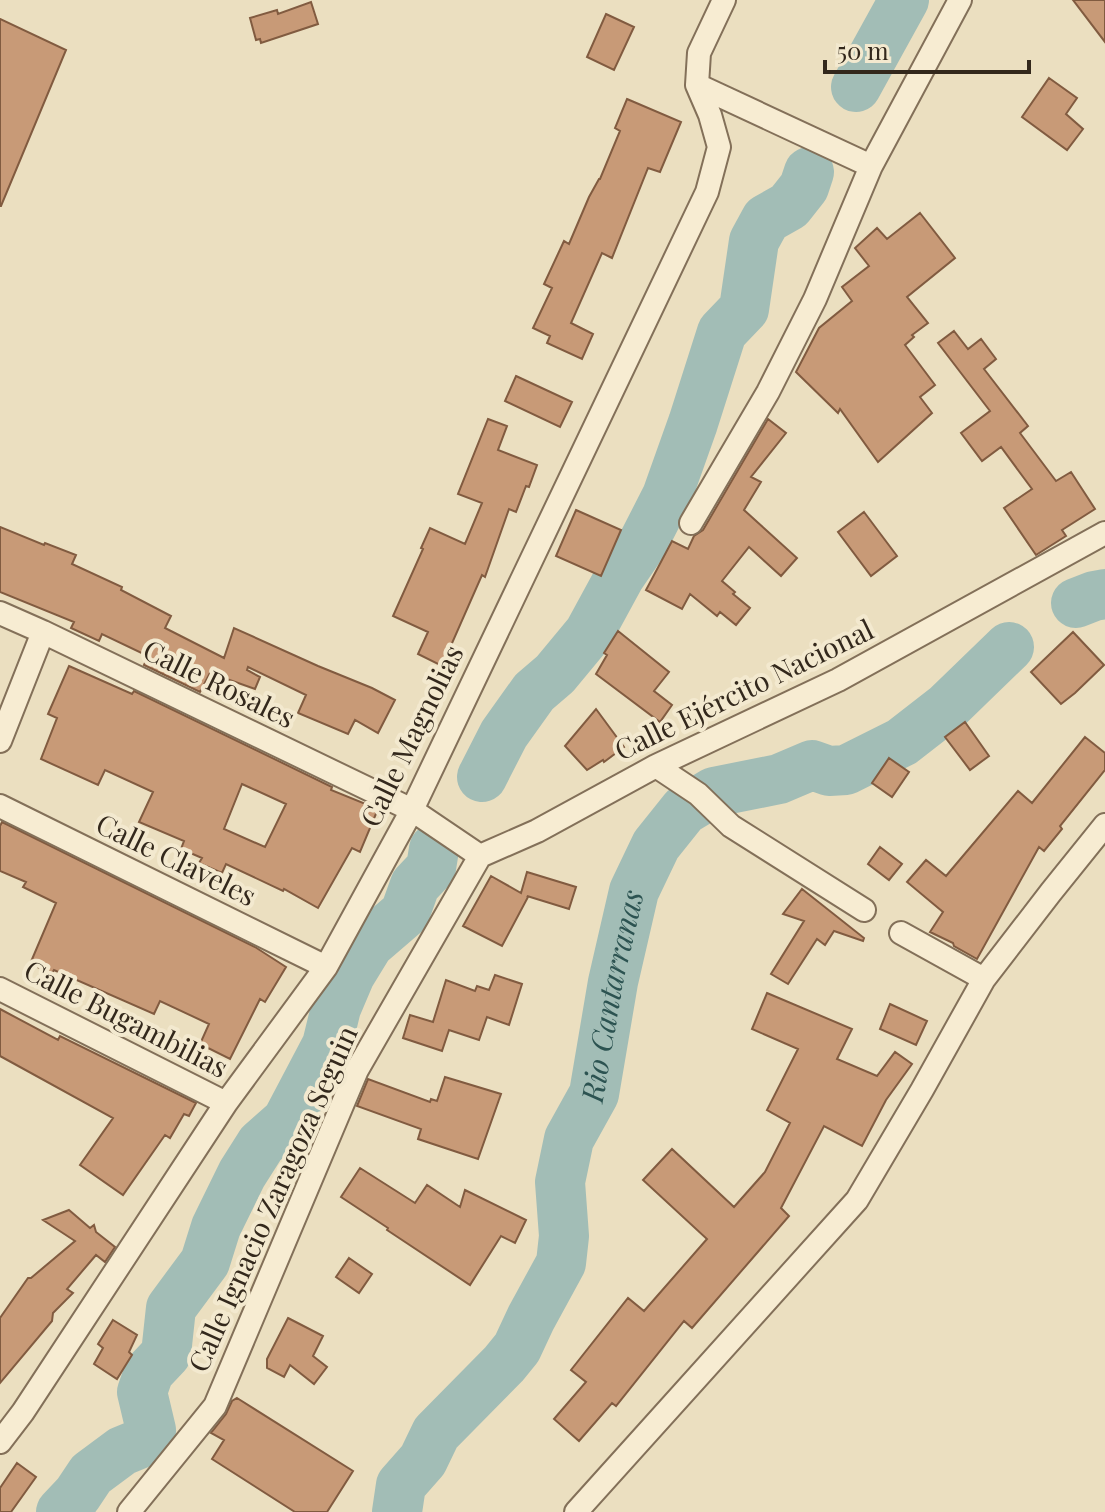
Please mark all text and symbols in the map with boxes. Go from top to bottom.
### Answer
scale bar [825,24,1029,74]
text: 50 m [837,34,889,66]
street label: Calle Ejército Nacional [608,610,879,767]
street label: Calle Rosales [138,630,302,735]
street label: Calle Magnolias [351,638,471,832]
street label: Calle Claveles [91,804,263,913]
water label: Rio Cantarranas [571,886,652,1106]
street label: Calle Bugambilias [19,950,235,1085]
street label: Calle Ignacio Zaragoza Seguin [178,1019,365,1377]

